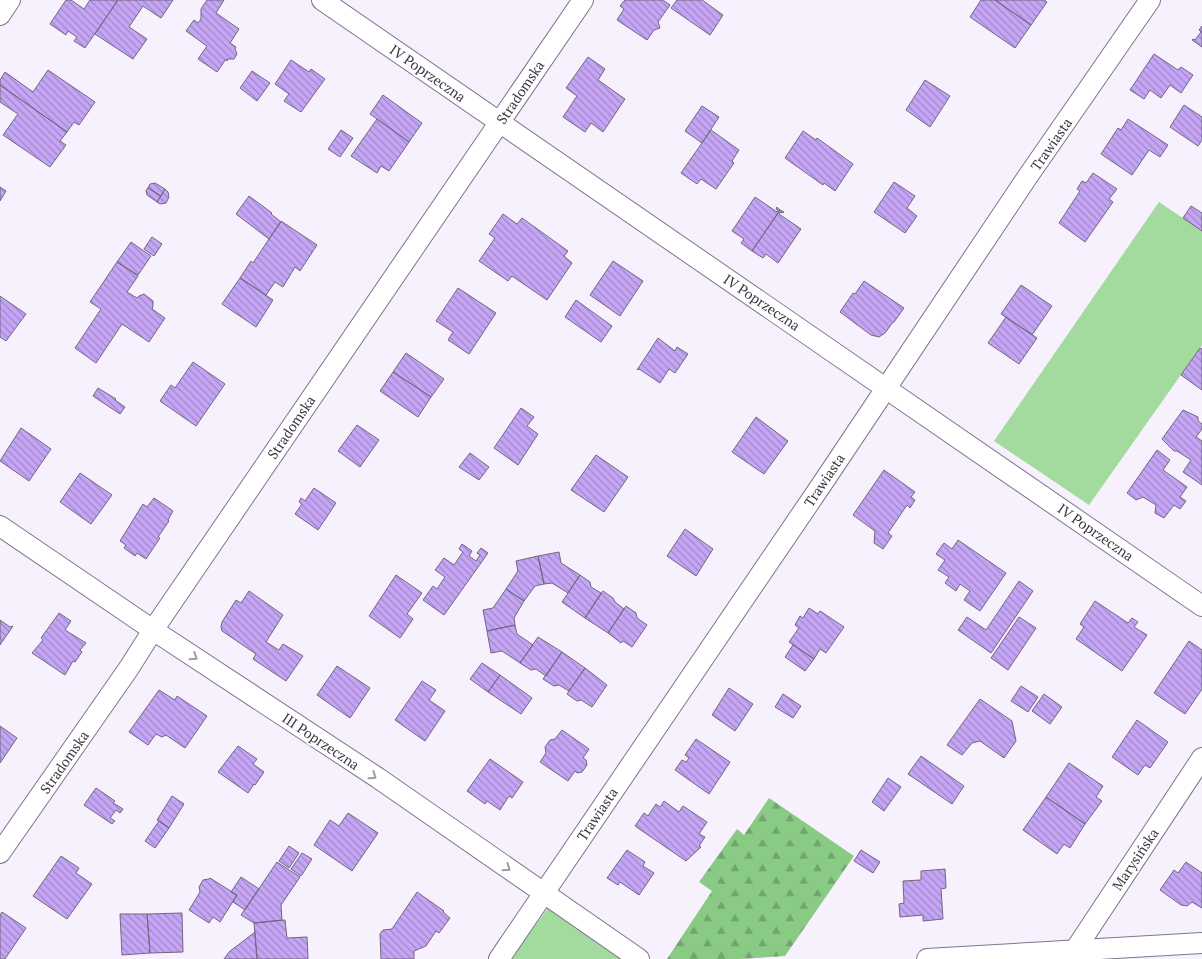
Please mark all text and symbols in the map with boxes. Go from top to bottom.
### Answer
street label: IV Poprzeczna [386,40,470,106]
street label: Stradomska [492,56,548,128]
street label: Trawiasta [1026,114,1076,174]
street label: IV Poprzeczna [720,269,804,335]
street label: Stradomska [263,391,319,463]
street label: Trawiasta [799,450,849,510]
street label: IV Poprzeczna [1054,499,1138,565]
one-way arrow [188,651,198,660]
street label: III Poprzeczna [279,708,363,774]
street label: Stradomska [35,727,93,797]
one-way arrow [368,769,377,779]
street label: Trawiasta [572,784,622,844]
street label: Marysińska [1107,824,1163,894]
one-way arrow [501,862,511,871]

